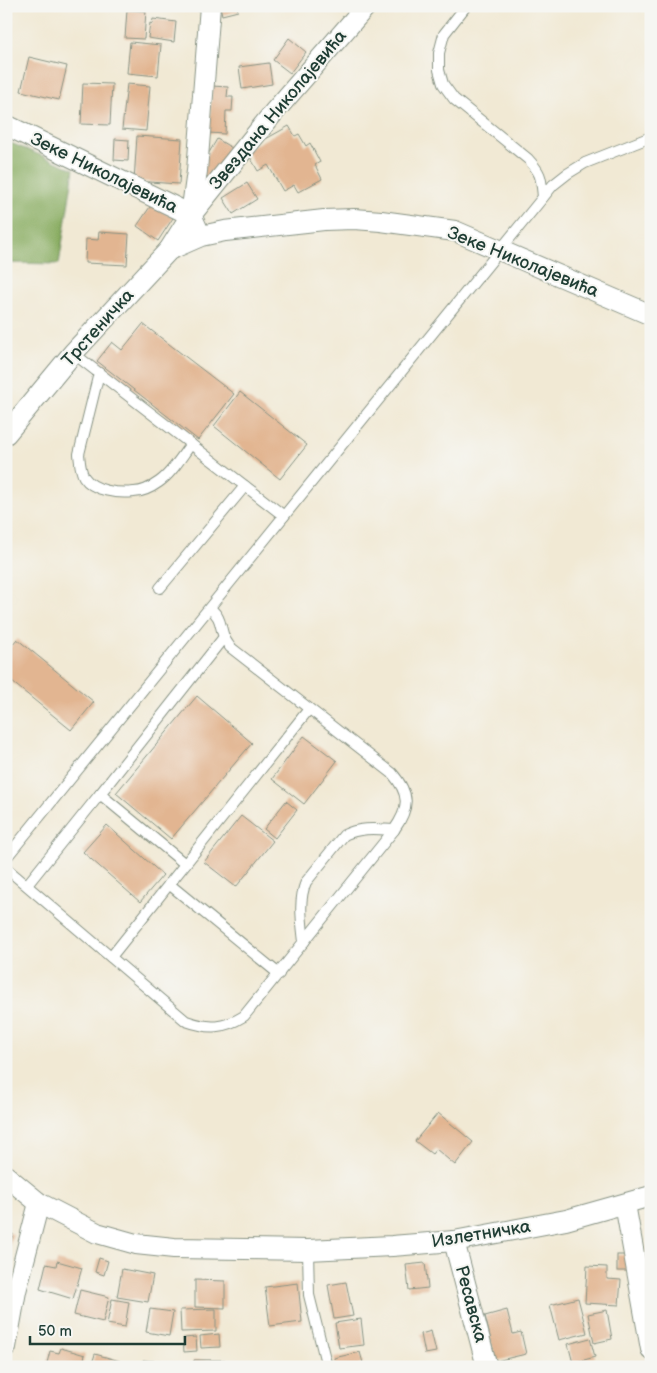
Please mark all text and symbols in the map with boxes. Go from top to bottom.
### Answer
street label: Звездана Николајевића [205,26,351,194]
street label: Зеке Николајевића [27,128,181,218]
street label: Зеке Николајевића [444,222,602,302]
street label: Трстеничка [58,285,139,371]
street label: Излетничка [430,1216,532,1252]
street label: Ресавска [451,1263,491,1345]
scale bar [30,1313,185,1345]
text: 50 m [38,1322,72,1341]

